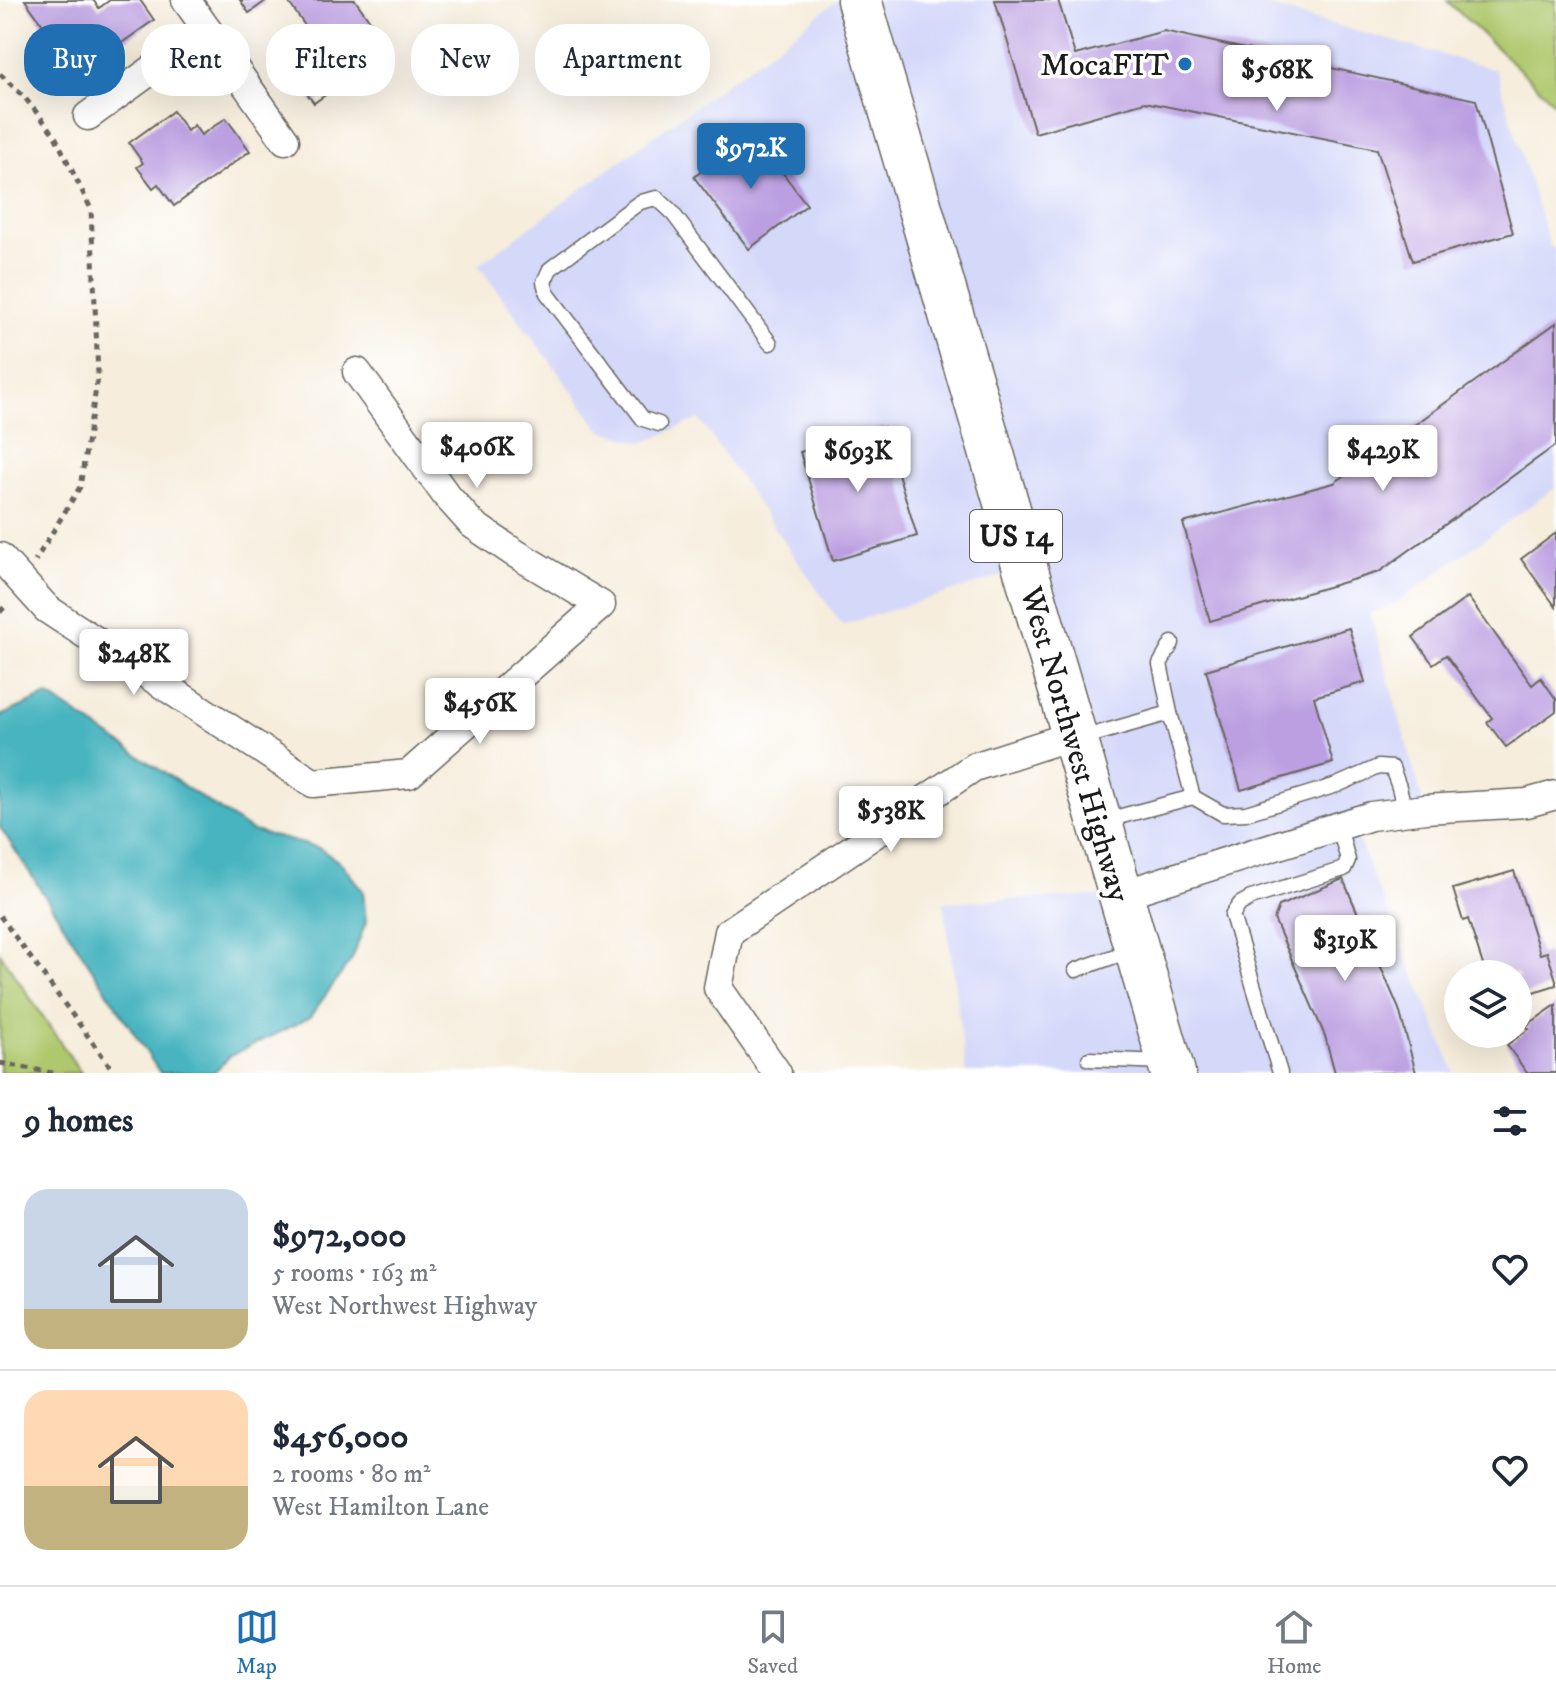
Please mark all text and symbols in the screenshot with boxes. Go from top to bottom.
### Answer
chip: Buy [24,24,125,96]
chip: Rent [141,24,250,96]
chip: Filters [266,24,395,96]
chip: New [411,24,519,96]
chip: Apartment [535,24,710,96]
pin: $568K [1221,45,1333,113]
place label: MocaFIT [1040,46,1169,86]
text: $568K [1241,54,1313,87]
marker: MocaFIT [1176,55,1194,73]
pin: $972K [695,123,807,191]
text: $972K [715,132,787,165]
pin: $406K [421,422,533,490]
pin: $429K [1327,425,1439,493]
pin: $693K [802,426,914,494]
text: $406K [440,431,514,464]
text: $429K [1346,434,1420,467]
text: $693K [824,435,892,468]
road number: US 14 [970,510,1062,562]
street label: West Northwest Highway [1010,581,1139,908]
pin: $248K [78,629,190,697]
text: $248K [97,638,171,671]
pin: $456K [424,678,536,746]
text: $456K [443,687,517,720]
pin: $538K [835,786,947,854]
text: $538K [857,795,925,828]
pin: $319K [1289,915,1401,983]
text: $319K [1313,924,1377,957]
map controls [1444,960,1532,1048]
button: layers [1444,960,1532,1048]
icon: filters [1488,1099,1532,1143]
text: 9 homes [24,1100,133,1142]
text: $972,000 [272,1215,407,1257]
icon: home [88,1221,184,1317]
icon: heart [1488,1247,1532,1291]
text: 5 rooms · 163 m² [272,1257,437,1290]
text: West Northwest Highway [272,1290,537,1323]
text: $456,000 [272,1416,409,1458]
icon: home [88,1422,184,1518]
icon: heart [1488,1448,1532,1492]
text: 2 rooms · 80 m² [272,1458,431,1491]
text: West Hamilton Lane [272,1491,489,1524]
tab: Map [235,1605,279,1680]
tab: Saved [748,1605,798,1680]
tab: Home [1267,1605,1321,1680]

